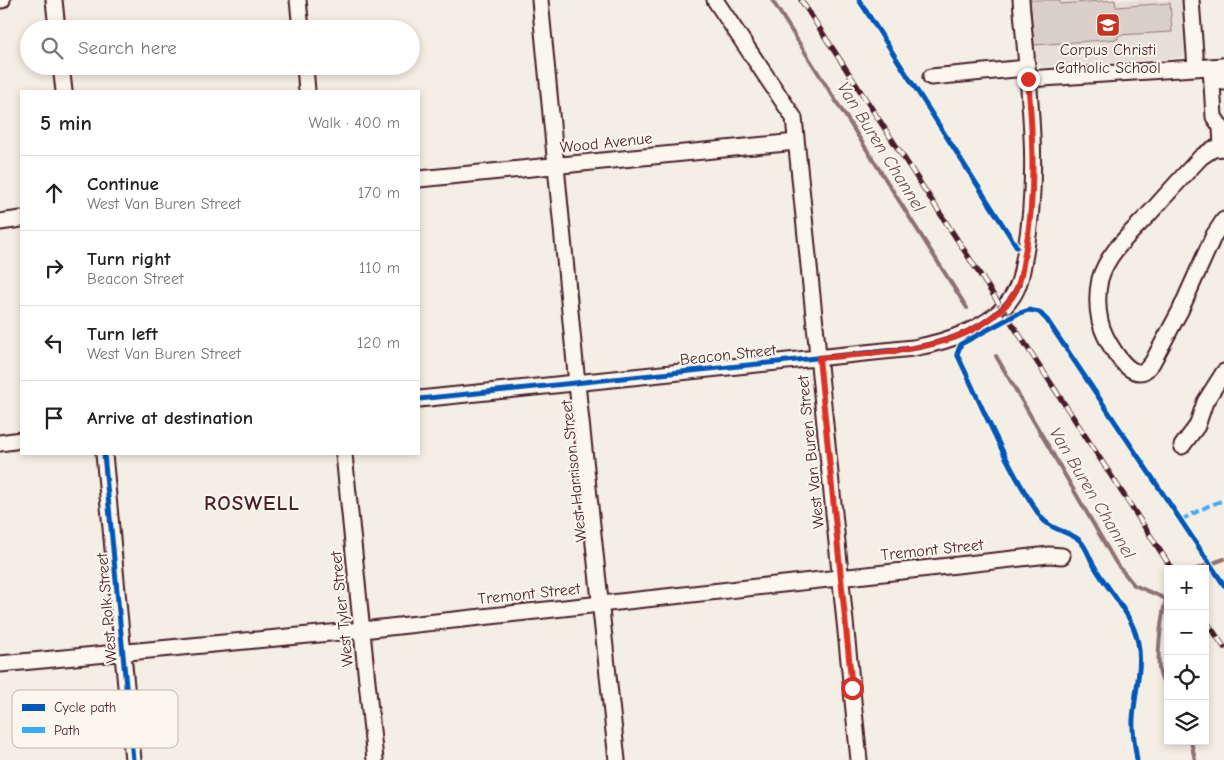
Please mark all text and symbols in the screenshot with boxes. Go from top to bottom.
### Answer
school or university icon: Corpus Christi Catholic School [1095,12,1121,38]
search box [20,20,420,75]
icon: search [38,34,66,62]
text: Search here [78,37,177,59]
place label: Corpus Christi Catholic School [1055,41,1161,77]
route end [1017,68,1040,91]
water label: Van Buren Channel [833,78,930,217]
text: 5 min [40,111,92,135]
text: Walk · 400 m [308,114,400,132]
street label: Wood Avenue [559,129,653,157]
text: Continue [87,173,159,195]
icon: ahead [40,179,68,207]
text: 170 m [358,184,400,202]
text: West Van Buren Street [87,195,241,213]
text: Turn right [87,248,171,270]
icon: right [40,254,68,282]
text: 110 m [359,259,400,277]
text: Beacon Street [87,270,184,288]
text: Turn left [87,323,158,345]
icon: left [40,329,68,357]
text: 120 m [357,334,400,352]
street label: Beacon Street [679,341,777,369]
text: West Van Buren Street [87,345,241,363]
street label: West Van Buren Street [794,374,828,529]
street label: West Harrison Street [558,399,590,543]
icon: arrive [40,404,68,432]
text: Arrive at destination [87,407,253,429]
water label: Van Buren Channel [1045,424,1140,563]
district label: ROSWELL [204,491,300,515]
street label: Tremont Street [880,536,985,564]
street label: West Tyler Street [327,550,357,668]
street label: West Polk Street [93,552,121,664]
map controls [1164,565,1209,745]
button: + [1164,565,1209,610]
street label: Tremont Street [477,580,582,608]
button: − [1164,610,1209,655]
button: locate [1164,655,1209,700]
route start [841,677,864,700]
legend [12,690,178,748]
text: Cycle path [54,699,116,716]
button: layers [1164,700,1209,745]
text: Path [54,722,80,739]

